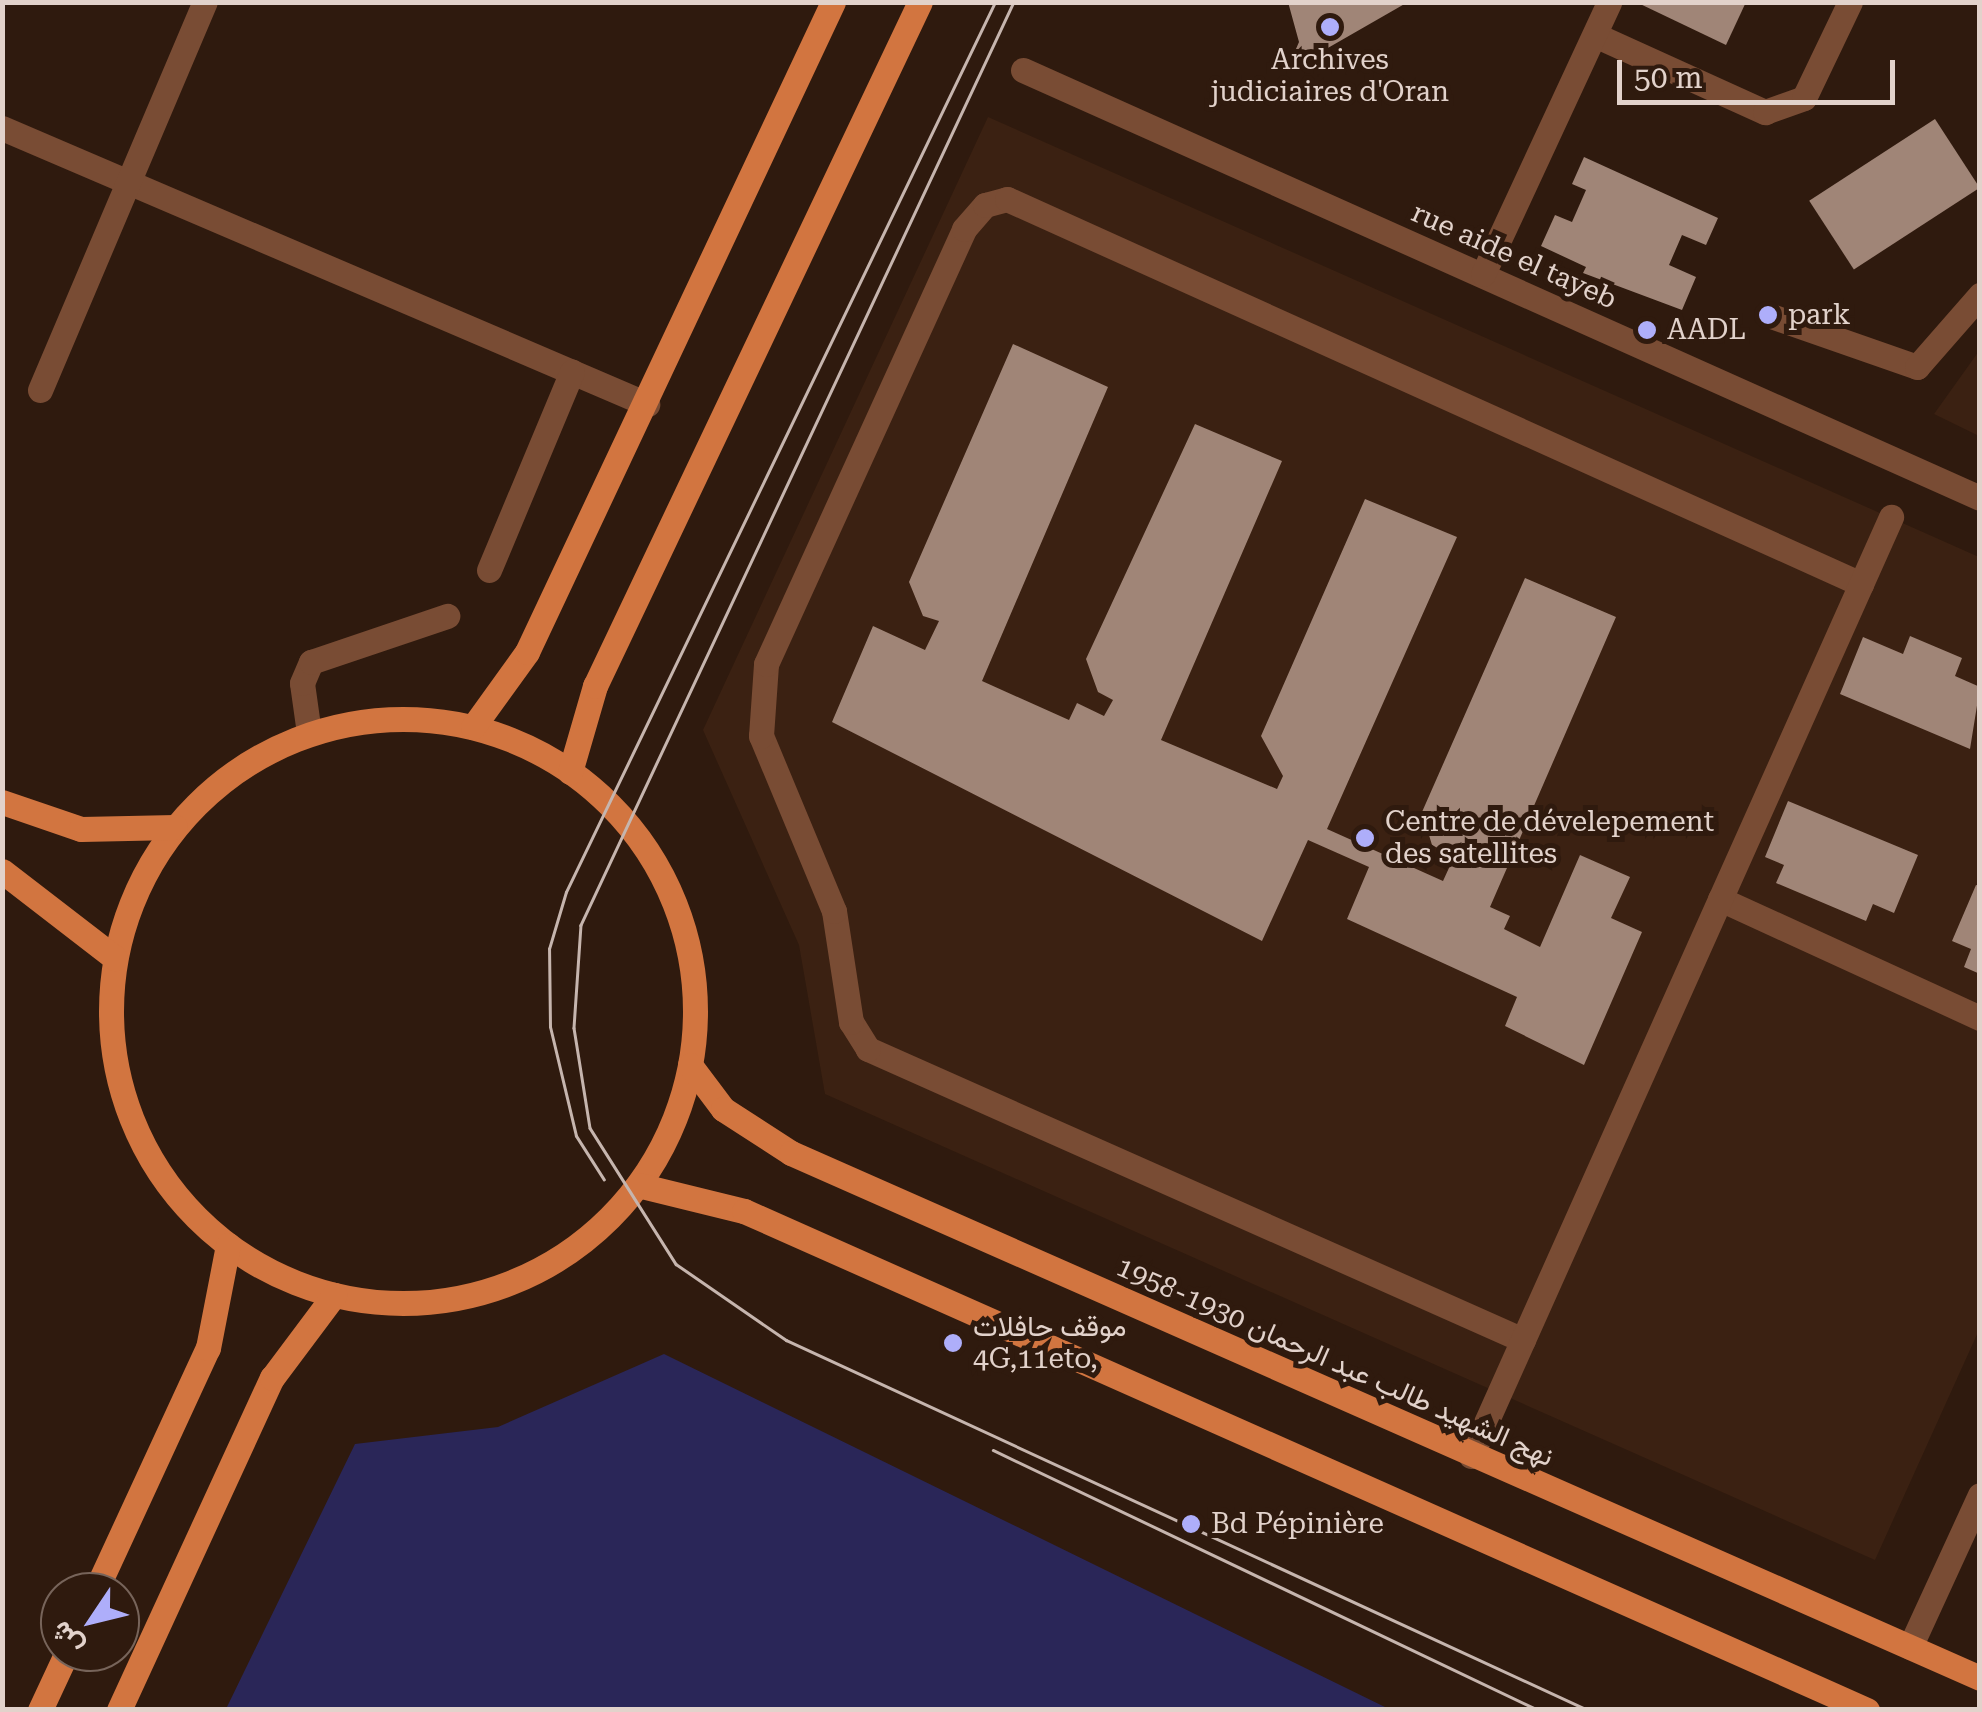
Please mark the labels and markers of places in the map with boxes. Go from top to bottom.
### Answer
marker: Archives judiciaires d'Oran [1319,16,1341,38]
place label: Archives judiciaires d'Oran [1211,43,1449,109]
place label: park [1788,298,1850,332]
marker: park [1757,304,1779,326]
place label: AADL [1667,313,1746,347]
marker: AADL [1636,319,1658,341]
place label: Centre de dévelepement des satellites [1385,805,1714,871]
marker: Centre de dévelepement des satellites [1354,827,1376,849]
place label: موقف حافلات 4G,11eto, [973,1310,1127,1376]
marker: موقف حافلات 4G,11eto, [942,1332,964,1354]
place label: Bd Pépinière [1211,1507,1384,1541]
marker: Bd Pépinière [1180,1513,1202,1535]

